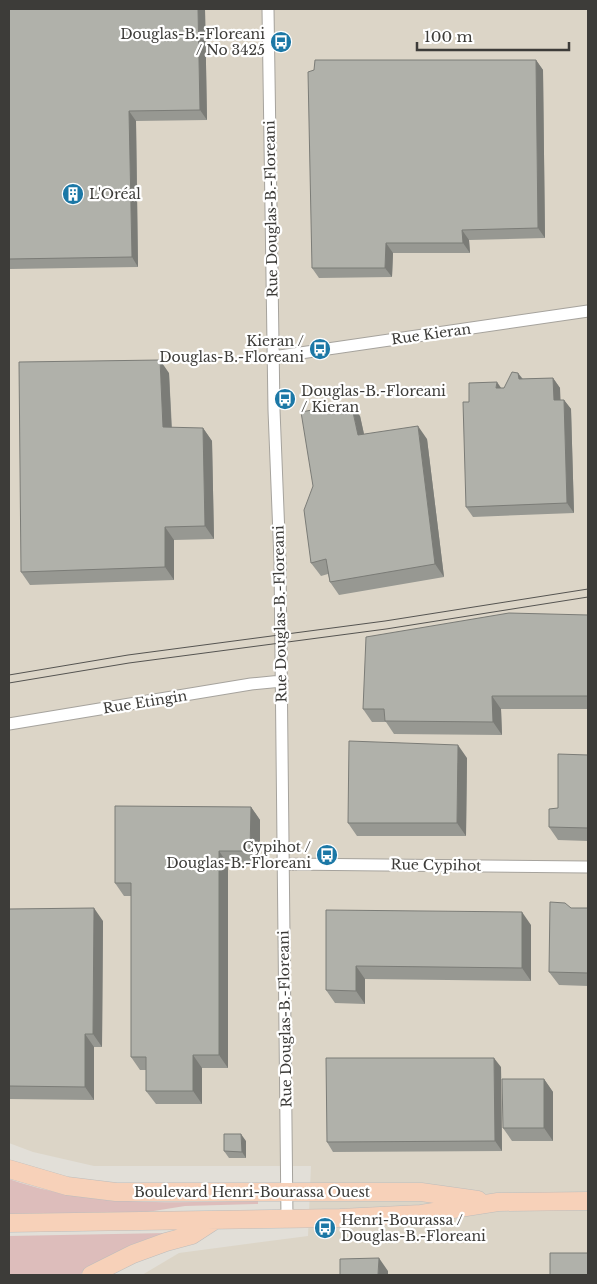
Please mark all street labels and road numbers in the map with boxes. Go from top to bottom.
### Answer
street label: Rue Douglas-B.-Floreani [260,120,282,298]
street label: Rue Kieran [390,319,472,348]
street label: Rue Douglas-B.-Floreani [269,525,291,703]
street label: Rue Etingin [102,686,189,718]
street label: Rue Cypihot [390,855,482,875]
street label: Rue Douglas-B.-Floreani [274,930,296,1108]
street label: Boulevard Henri-Bourassa Ouest [134,1183,371,1201]

